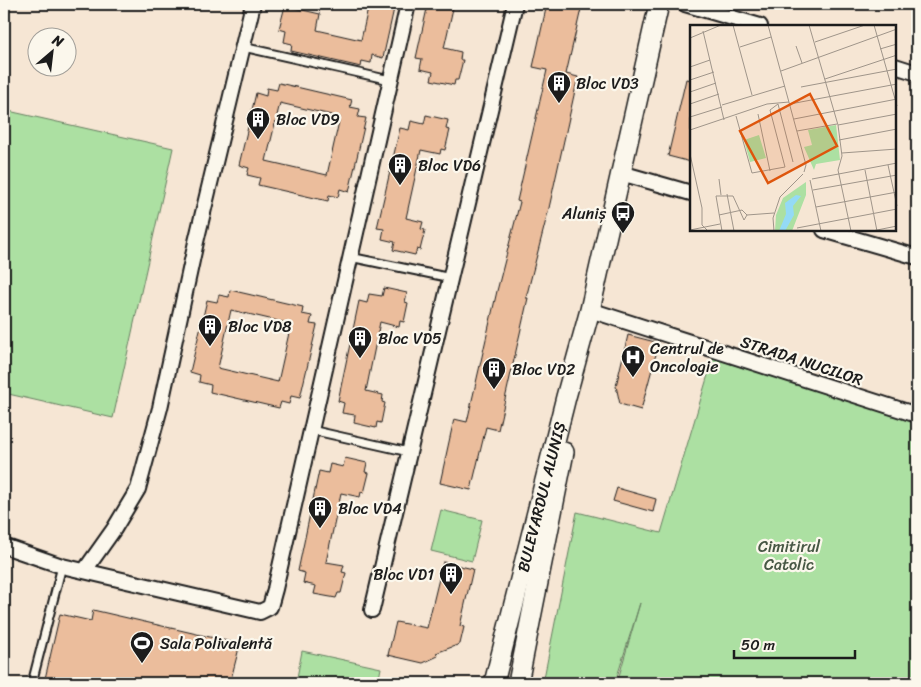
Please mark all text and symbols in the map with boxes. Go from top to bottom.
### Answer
inset map [690,25,896,231]
text: N [47,27,68,54]
north arrow [28,28,78,78]
place label: Bloc VD3 [576,69,639,98]
building icon: Bloc VD3 [546,70,572,104]
place label: Bloc VD9 [276,105,340,134]
building icon: Bloc VD9 [245,106,271,140]
place label: Bloc VD6 [418,151,481,180]
building icon: Bloc VD6 [387,152,413,186]
place label: Aluniș [561,199,607,228]
bus stop icon: Aluniș [610,200,636,234]
place label: Bloc VD8 [228,312,292,341]
building icon: Bloc VD8 [197,313,223,347]
place label: Bloc VD5 [378,324,442,353]
building icon: Bloc VD5 [347,325,373,359]
street label: STRADA NUCILOR [737,327,867,394]
place label: Centrul de Oncologie [650,334,724,381]
hospital icon: Centrul de Oncologie [620,344,646,378]
place label: Bloc VD2 [512,355,575,384]
building icon: Bloc VD2 [481,356,507,390]
street label: BULEVARDUL ALUNIȘ [508,419,574,575]
place label: Bloc VD4 [338,494,402,523]
building icon: Bloc VD4 [307,495,333,529]
park label: Cimitirul Catolic [758,532,821,579]
place label: Bloc VD1 [373,560,434,589]
building icon: Bloc VD1 [438,561,464,595]
scale bar [734,627,855,659]
place label: Sala Polivalentă [160,629,273,658]
sports icon: Sala Polivalentă [129,630,155,664]
text: 50 m [741,632,776,658]

